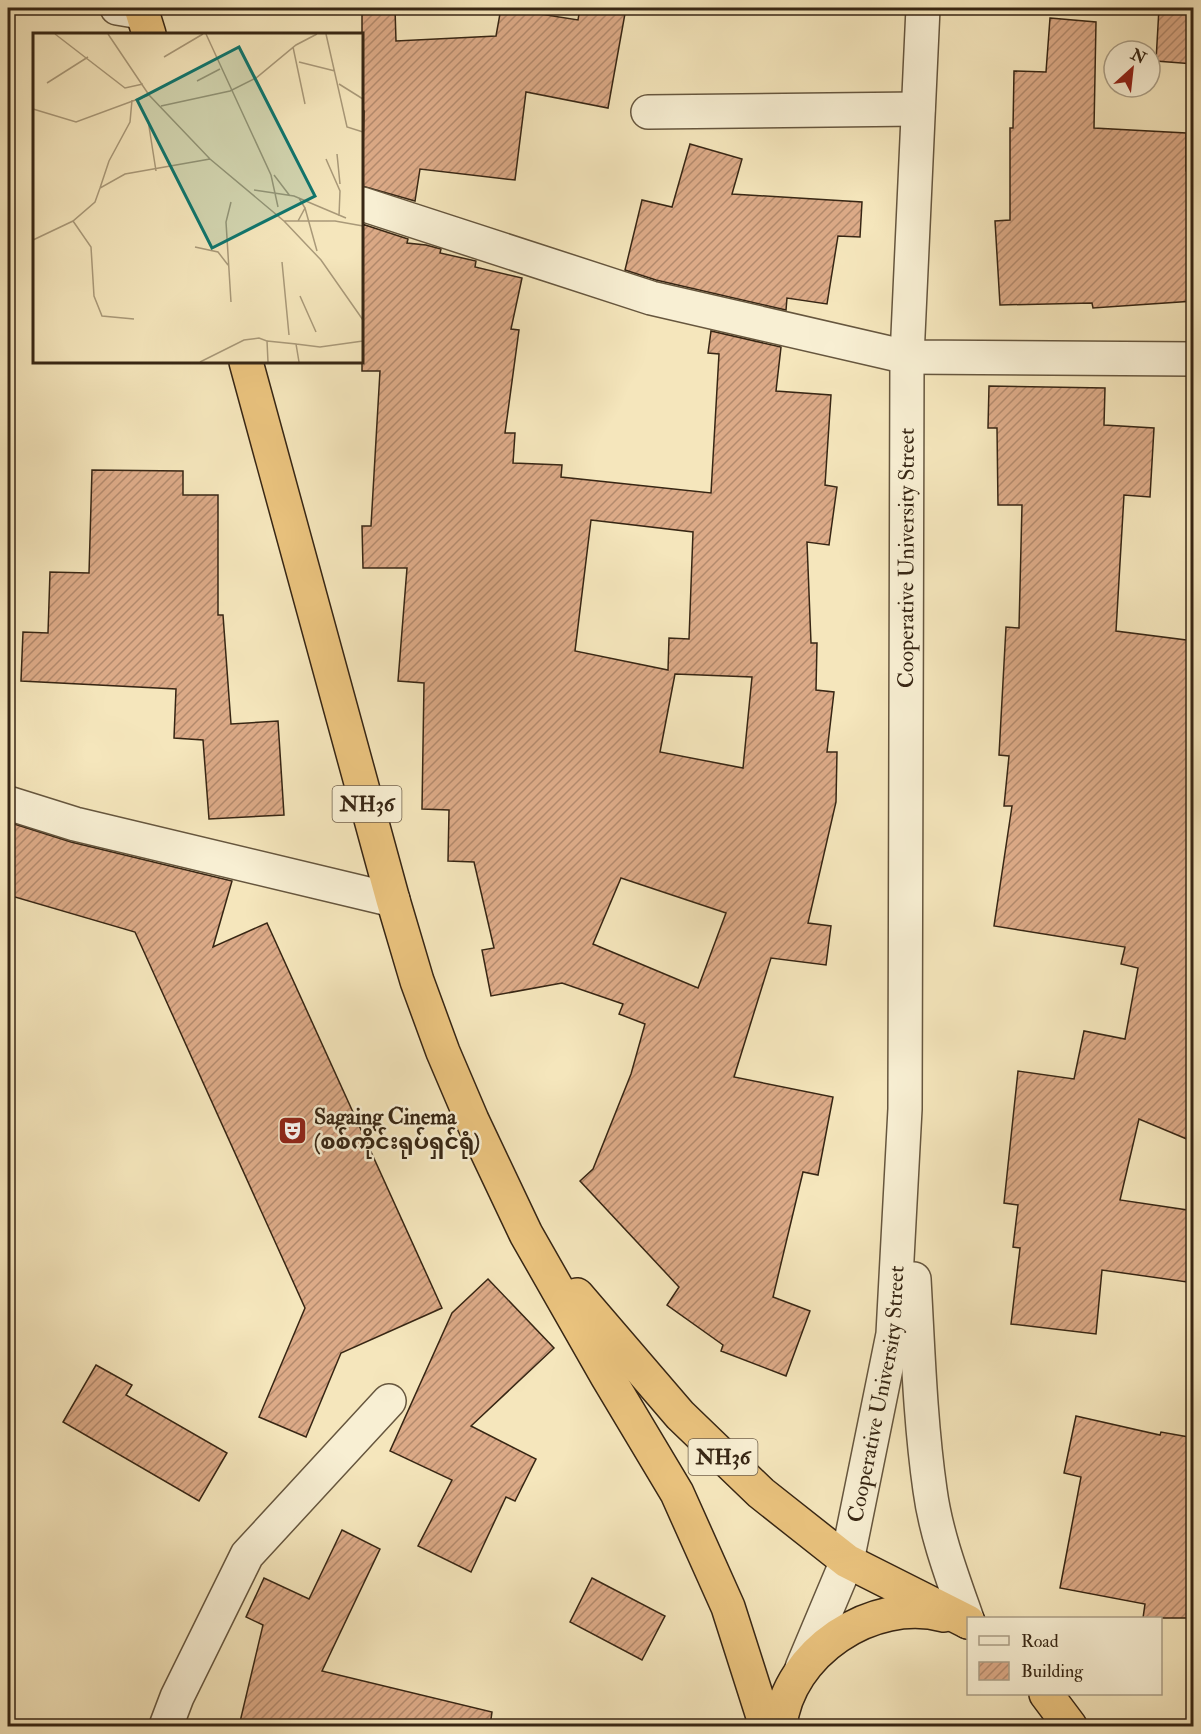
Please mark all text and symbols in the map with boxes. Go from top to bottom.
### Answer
inset map [33,33,363,363]
north arrow [1102,39,1162,99]
text: N [1127,44,1150,69]
street label: Cooperative University Street [892,428,921,688]
road number: NH36 [332,786,401,822]
place label: Sagaing Cinema (စစ်ကိုင်းရုပ်ရှင်ရုံ) [314,1103,480,1159]
theatre icon: Sagaing Cinema (စစ်ကိုင်းရုပ်ရှင်ရုံ) [277,1114,309,1146]
street label: Cooperative University Street [841,1265,911,1525]
road number: NH36 [688,1439,758,1475]
legend [967,1617,1162,1695]
text: Road [1021,1630,1059,1653]
text: Building [1021,1660,1084,1683]

